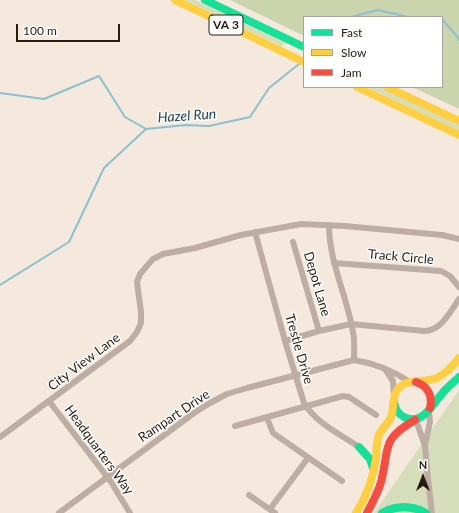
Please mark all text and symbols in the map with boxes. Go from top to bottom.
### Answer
road number: VA 3 [209,15,243,35]
scale bar [18,16,122,42]
legend [303,16,443,88]
text: 100 m [23,23,57,38]
text: Fast [341,25,362,40]
text: Slow [341,45,366,60]
text: Jam [341,65,362,80]
water label: Hazel Run [157,106,217,126]
street label: Track Circle [368,246,434,268]
street label: Depot Lane [300,250,334,318]
street label: Trestle Drive [282,312,316,386]
street label: City View Lane [45,330,123,394]
street label: Rampart Drive [135,386,213,446]
street label: Headquarters Way [61,402,137,498]
north arrow [403,457,443,497]
text: N [419,458,427,471]

